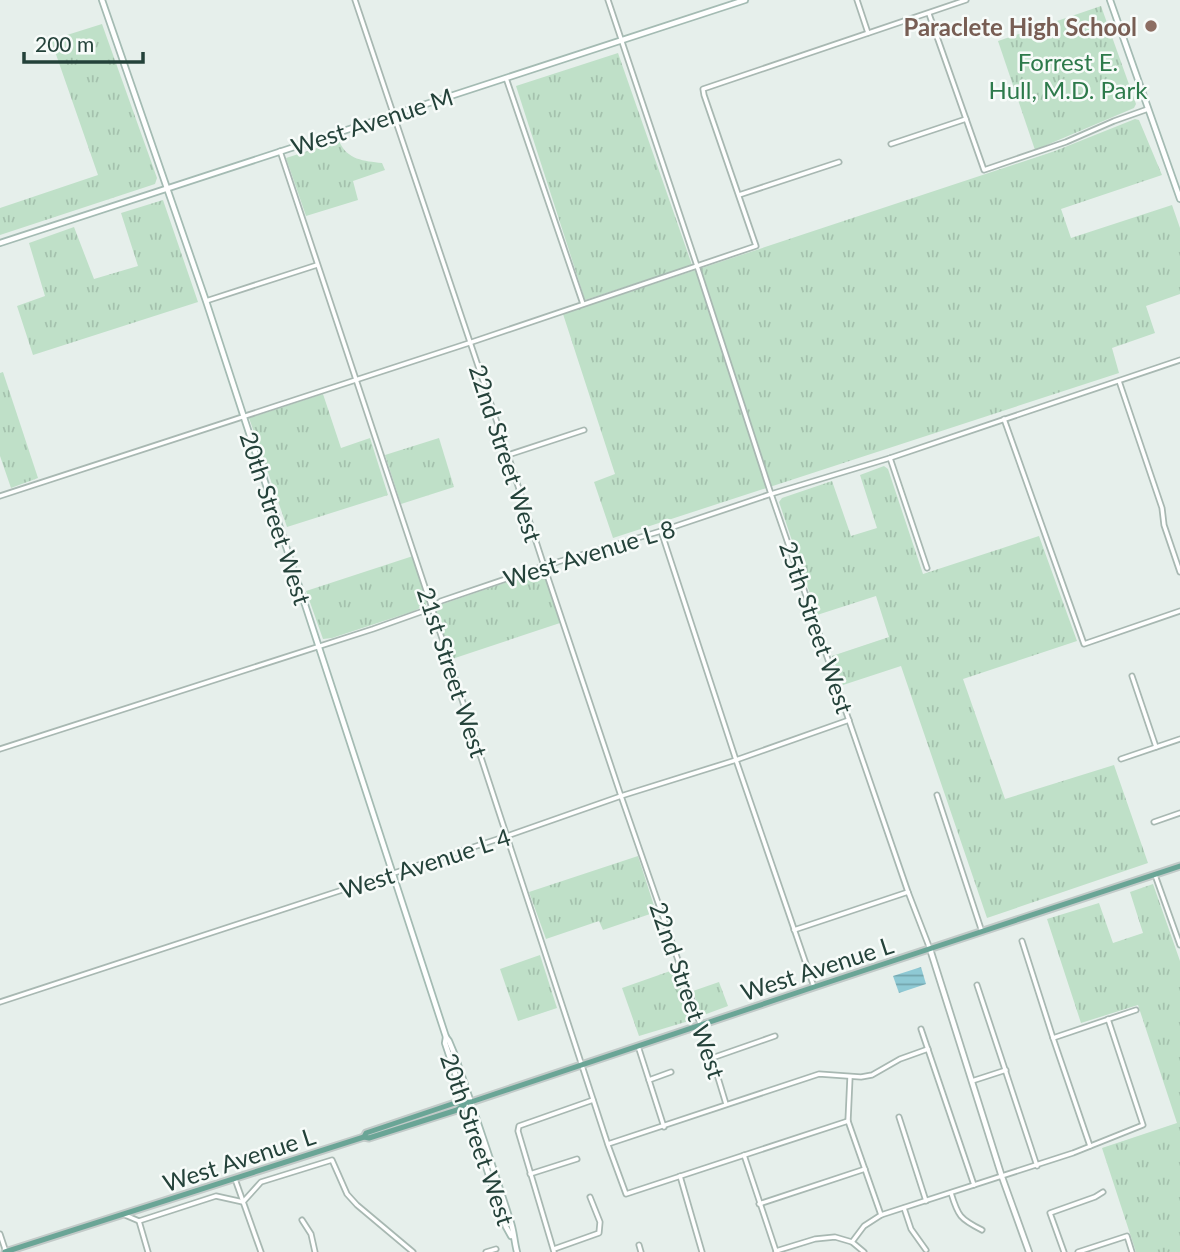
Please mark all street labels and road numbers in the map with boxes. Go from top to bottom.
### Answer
street label: West Avenue M [287,81,457,161]
street label: 22nd Street West [464,361,548,546]
street label: 20th Street West [234,428,318,609]
street label: West Avenue L 8 [500,513,678,593]
street label: 25th Street West [774,537,860,717]
street label: 21st Street West [412,583,494,761]
street label: West Avenue L 4 [336,822,514,904]
street label: 22nd Street West [644,898,732,1083]
street label: West Avenue L [737,930,897,1006]
street label: 20th Street West [435,1049,521,1229]
street label: West Avenue L [159,1121,319,1197]

